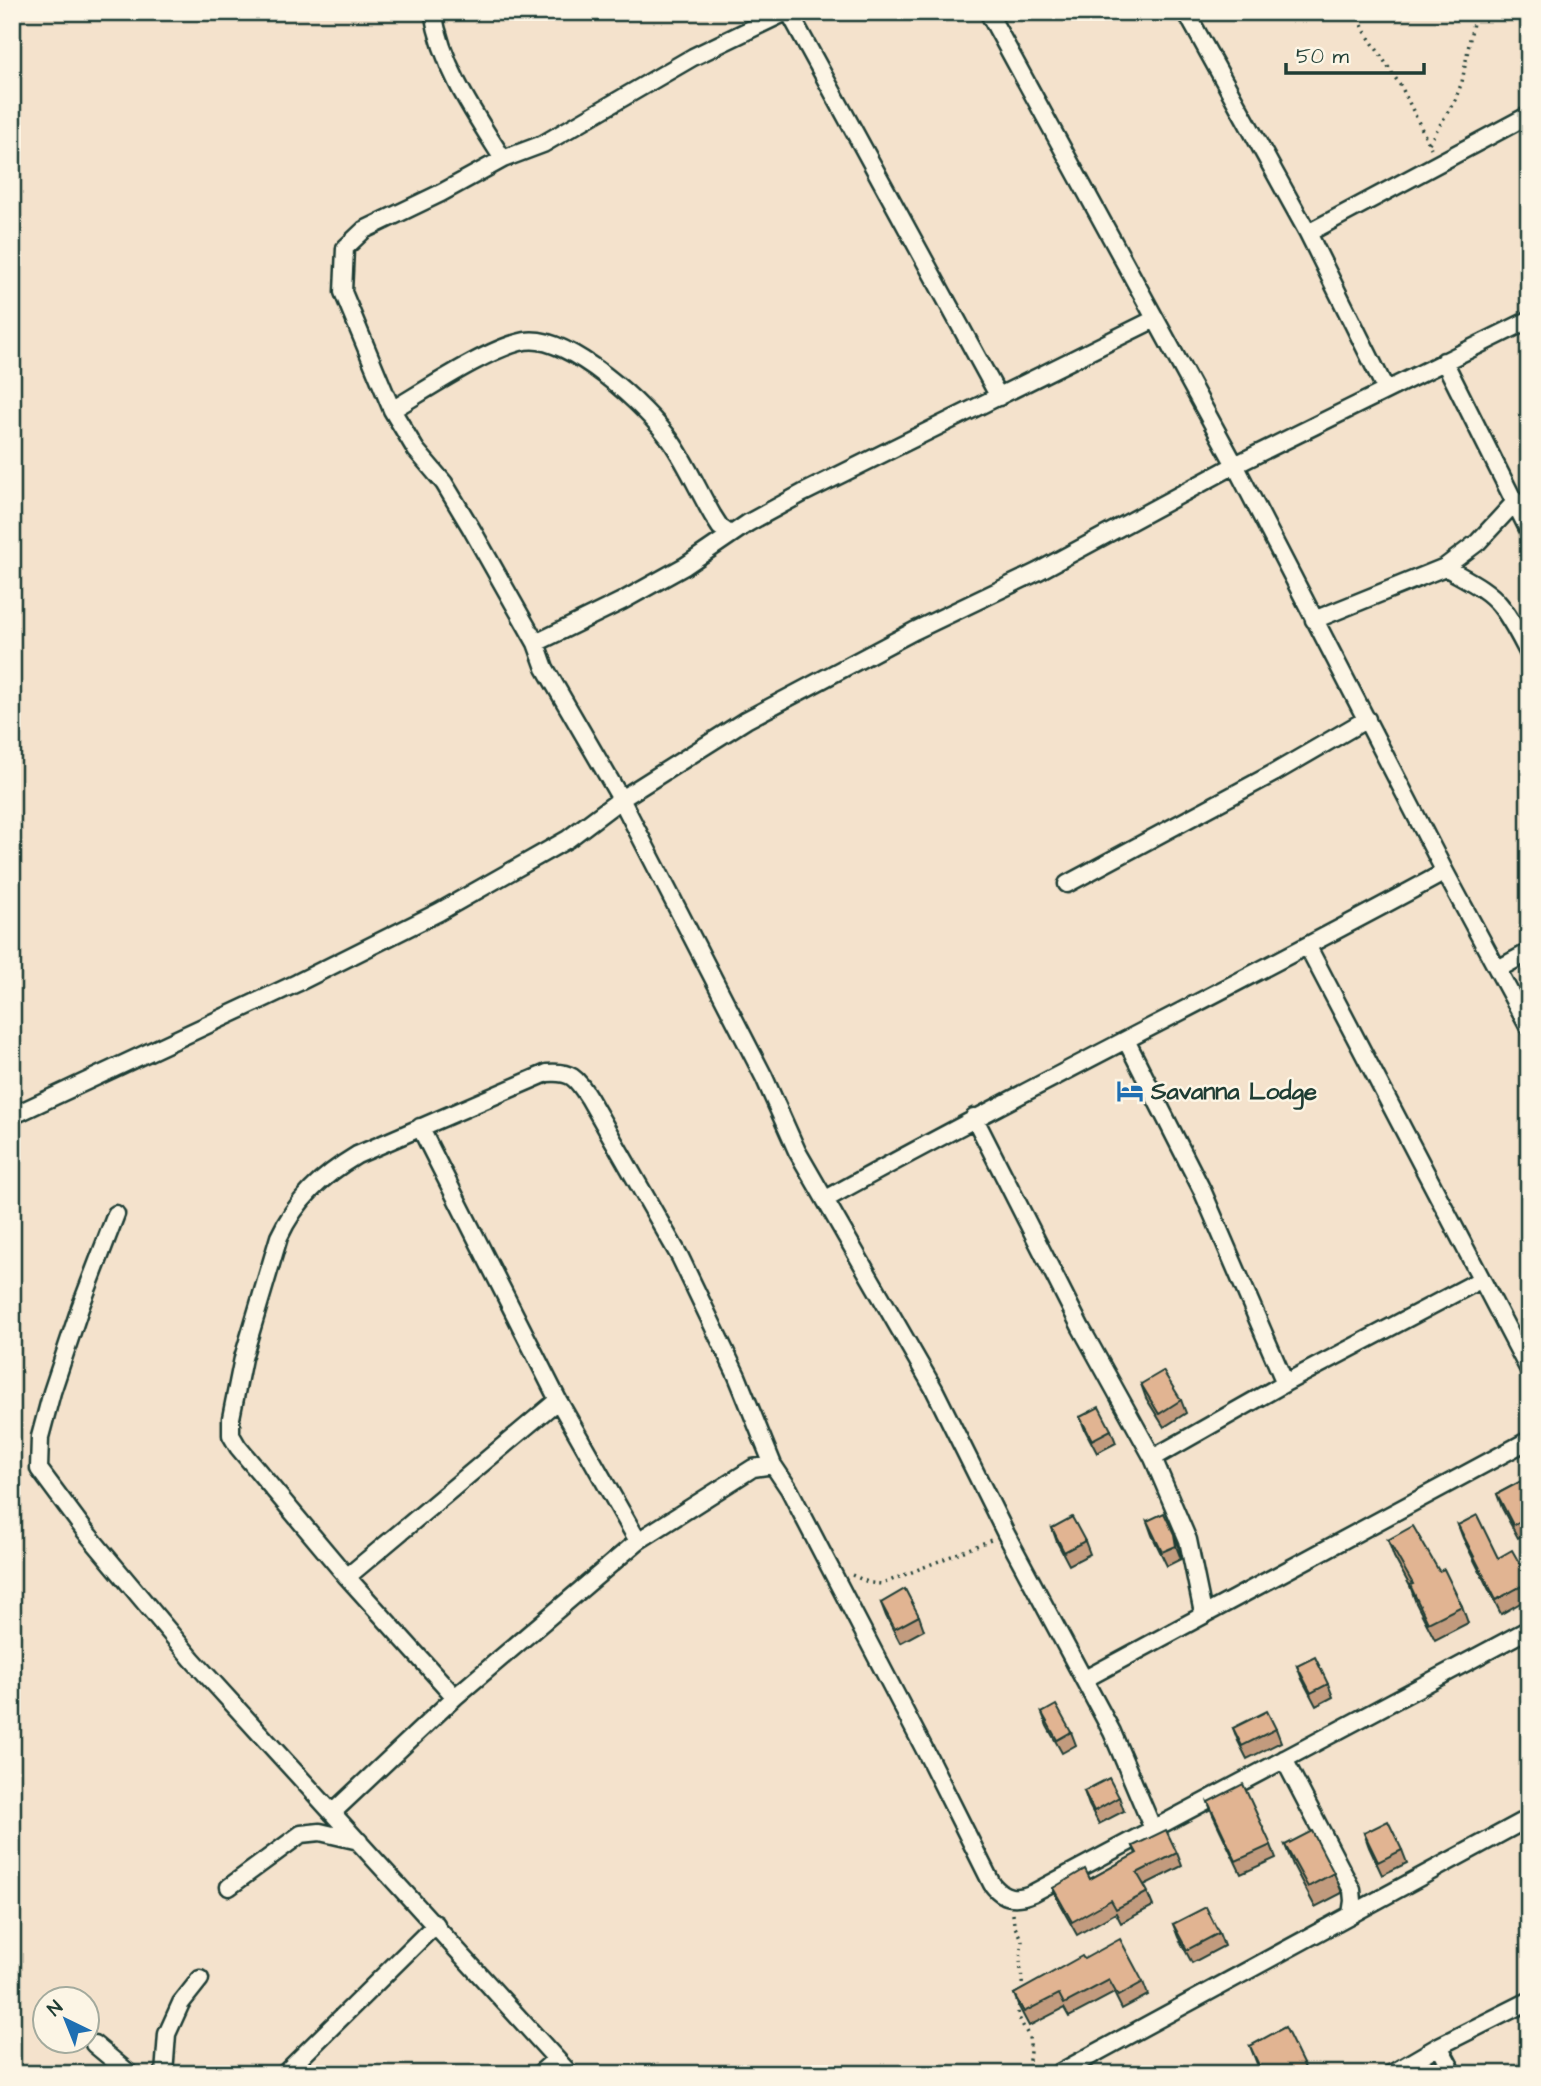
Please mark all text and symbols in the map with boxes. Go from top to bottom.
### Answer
scale bar [1286,32,1424,76]
text: 50 m [1296,42,1350,71]
place label: Savanna Lodge [1150,1075,1317,1110]
hotel icon: Savanna Lodge [1115,1076,1145,1106]
north arrow [32,1984,102,2054]
text: N [42,1995,69,2023]

